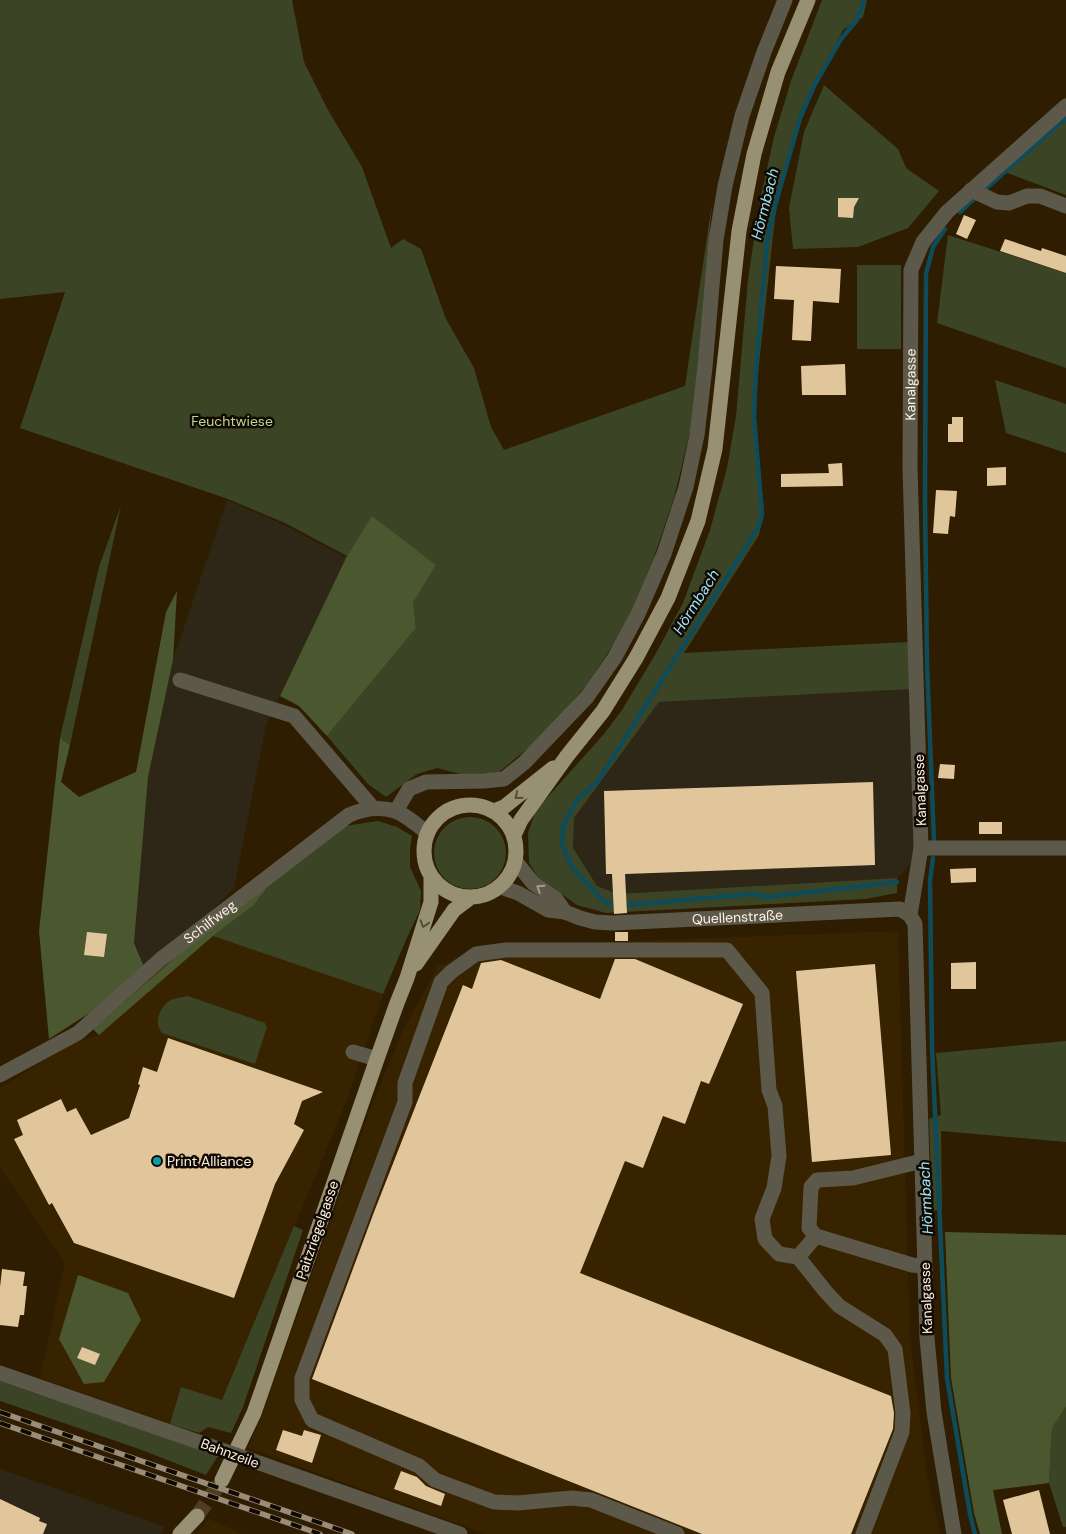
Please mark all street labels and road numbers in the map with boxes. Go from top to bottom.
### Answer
street label: Kanalgasse [901,349,920,420]
street label: Kanalgasse [910,754,930,826]
street label: Schilfweg [180,896,240,948]
street label: Quellenstraße [692,906,784,928]
street label: Paitzriegelgasse [292,1178,342,1282]
street label: Kanalgasse [916,1262,936,1334]
street label: Bahnzeile [198,1434,262,1472]

